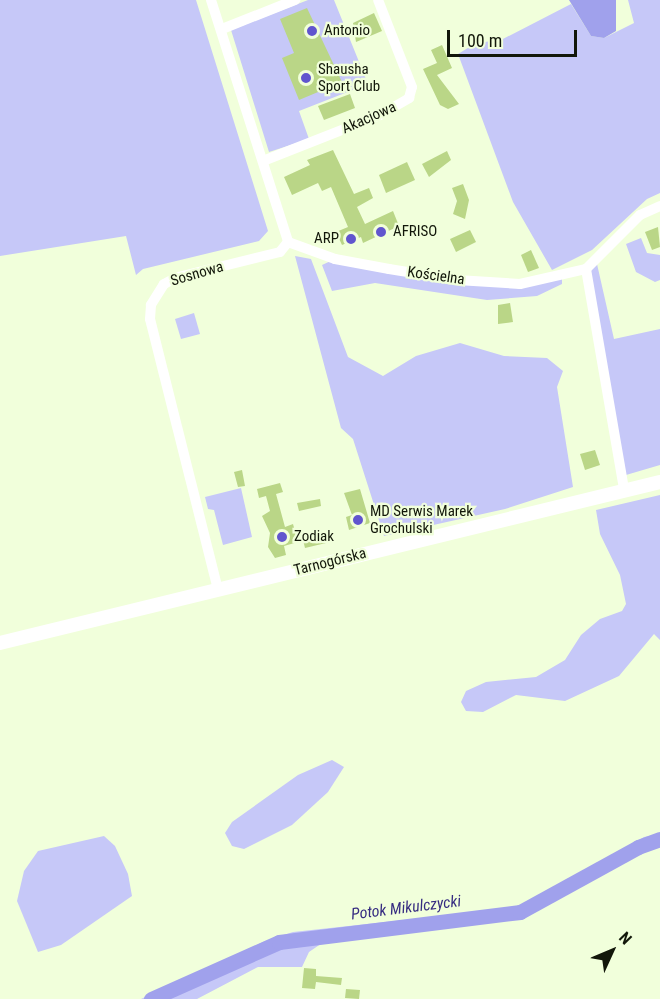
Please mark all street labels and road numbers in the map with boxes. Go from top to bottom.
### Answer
street label: Akacjowa [339,98,399,138]
street label: Sosnowa [169,258,225,290]
street label: Kościelna [406,263,466,289]
street label: Tarnogórska [292,544,368,580]

